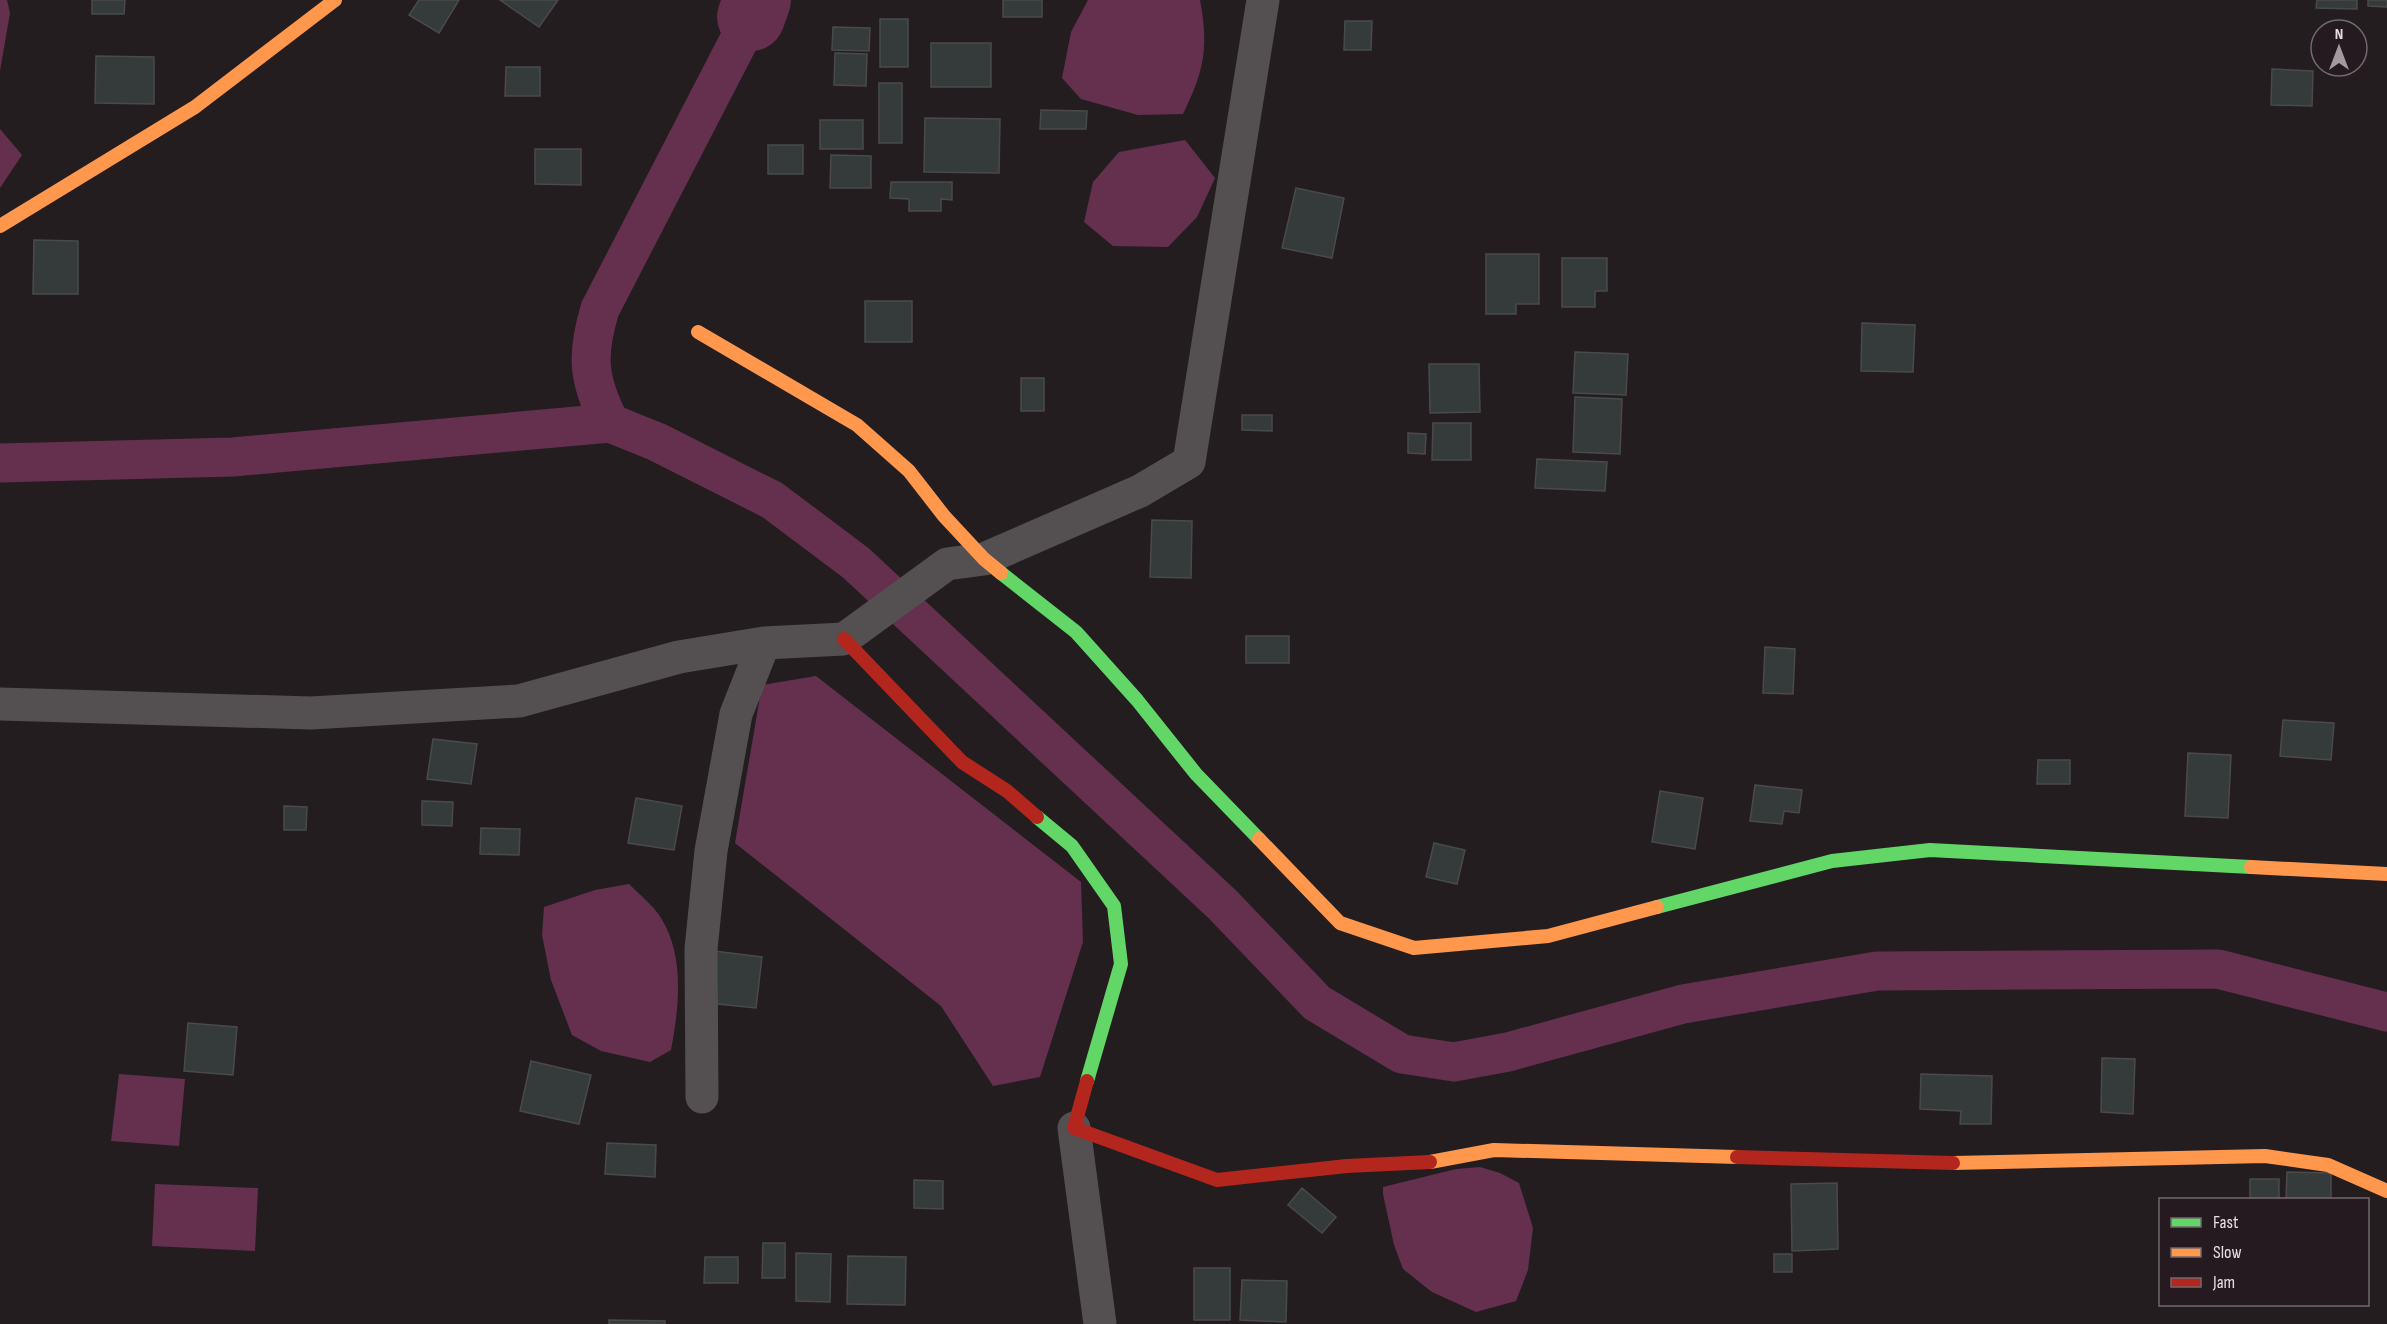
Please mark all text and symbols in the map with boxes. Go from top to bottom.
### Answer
north arrow [2309,18,2369,78]
text: N [2335,25,2343,44]
legend [2159,1198,2369,1306]
text: Fast [2213,1212,2239,1233]
text: Slow [2213,1242,2242,1263]
text: Jam [2212,1272,2235,1293]

